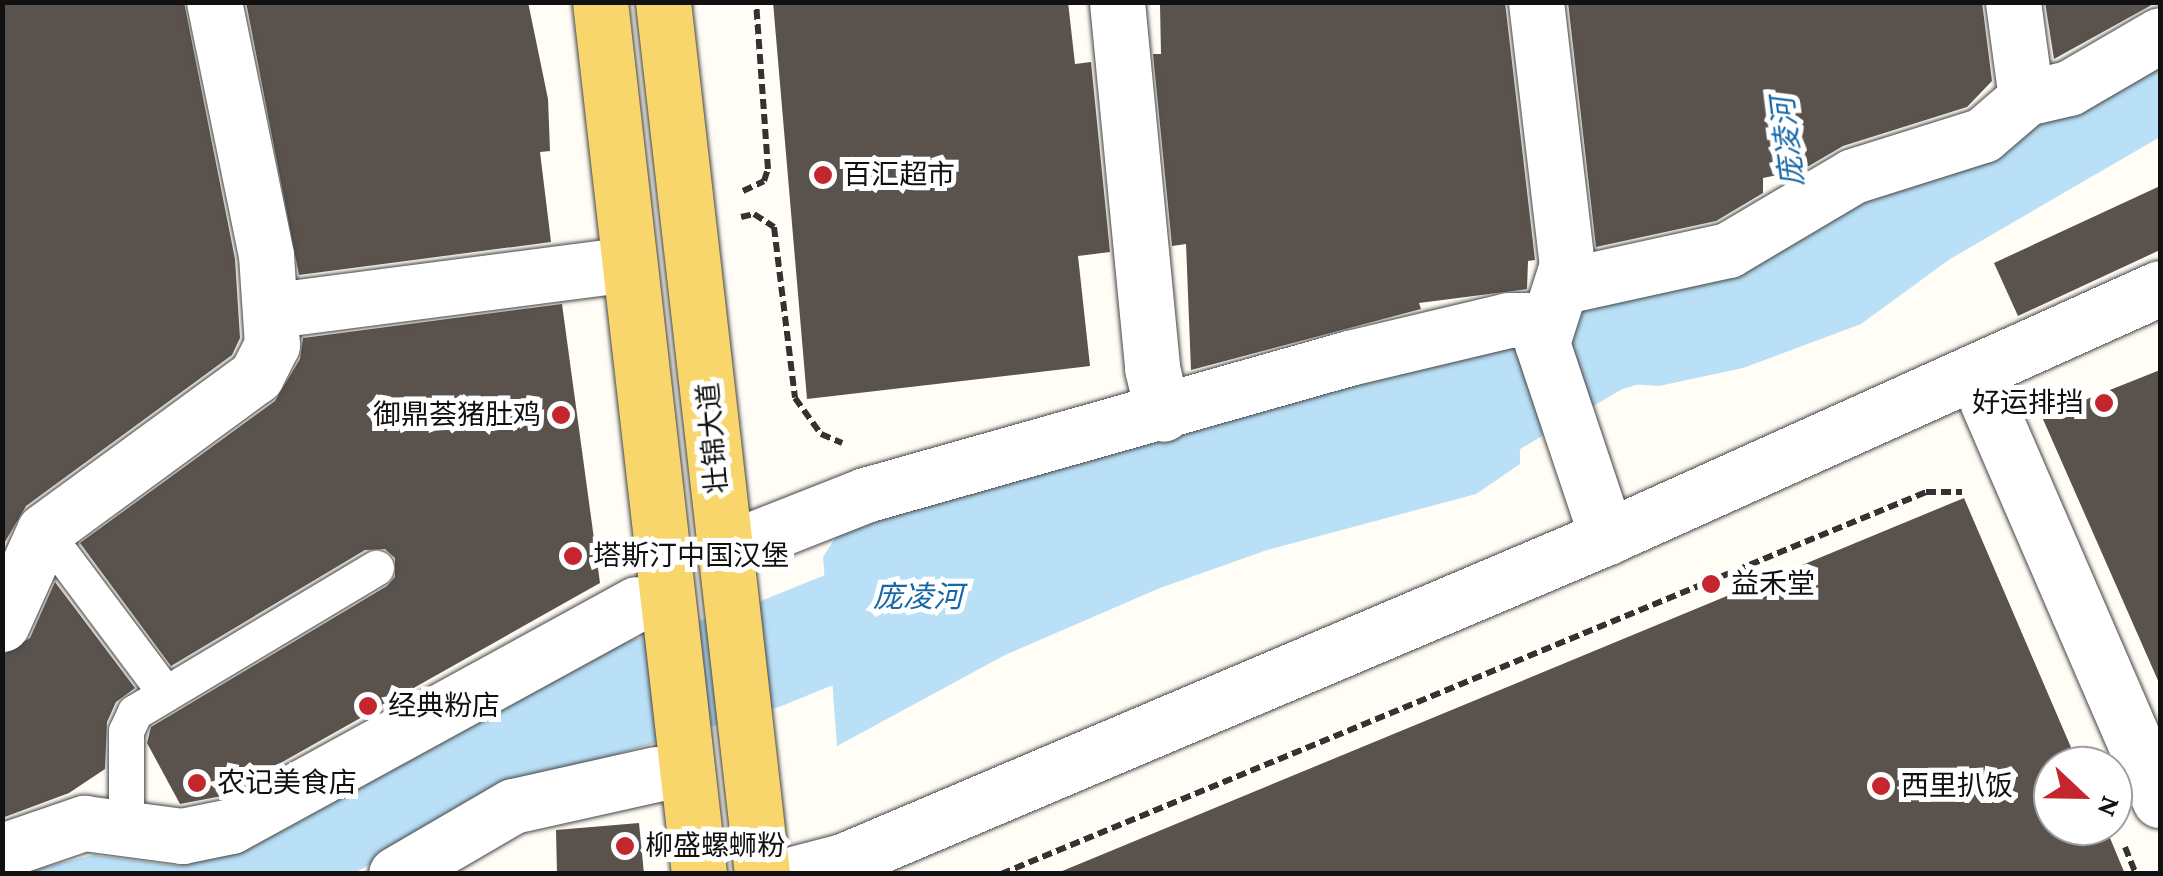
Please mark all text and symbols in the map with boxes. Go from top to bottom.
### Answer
water label: 庞凌河 [1765,95,1811,189]
place label: 百汇超市 [843,158,955,192]
marker: 百汇超市 [812,164,834,186]
street label: 壮锦大道 [691,381,735,495]
place label: 好运排挡 [1972,386,2084,420]
marker: 好运排挡 [2093,392,2115,414]
place label: 御鼎荟猪肚鸡 [373,398,541,432]
marker: 御鼎荟猪肚鸡 [550,404,572,426]
place label: 塔斯汀中国汉堡 [593,539,789,573]
marker: 塔斯汀中国汉堡 [562,545,584,567]
place label: 益禾堂 [1731,567,1815,601]
marker: 益禾堂 [1700,573,1722,595]
water label: 庞凌河 [873,579,963,615]
place label: 经典粉店 [388,689,500,723]
marker: 经典粉店 [357,695,379,717]
north arrow [2033,746,2133,846]
place label: 农记美食店 [217,766,357,800]
place label: 西里扒饭 [1901,769,2013,803]
marker: 农记美食店 [186,772,208,794]
marker: 西里扒饭 [1870,775,1892,797]
text: N [2091,792,2127,821]
place label: 柳盛螺蛳粉 [645,829,785,863]
marker: 柳盛螺蛳粉 [614,835,636,857]

